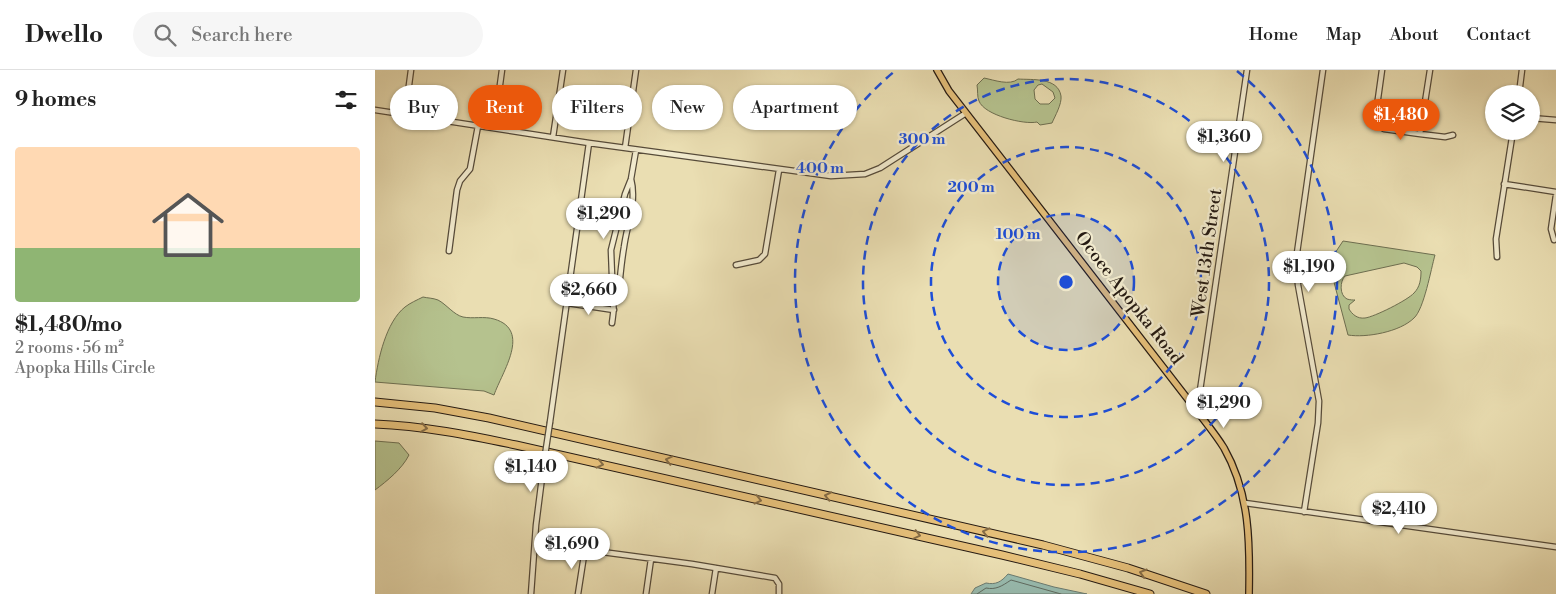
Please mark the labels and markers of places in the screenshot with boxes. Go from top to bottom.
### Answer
pin: $1,480 [1360,98,1442,141]
pin: $1,360 [1183,121,1265,163]
pin: $1,290 [563,198,645,240]
pin: $1,190 [1268,250,1350,293]
centre of rings [1057,273,1075,291]
pin: $2,660 [548,274,630,316]
pin: $1,290 [1183,386,1265,429]
pin: $1,140 [490,450,572,493]
pin: $2,410 [1358,492,1440,535]
pin: $1,690 [531,528,613,570]

